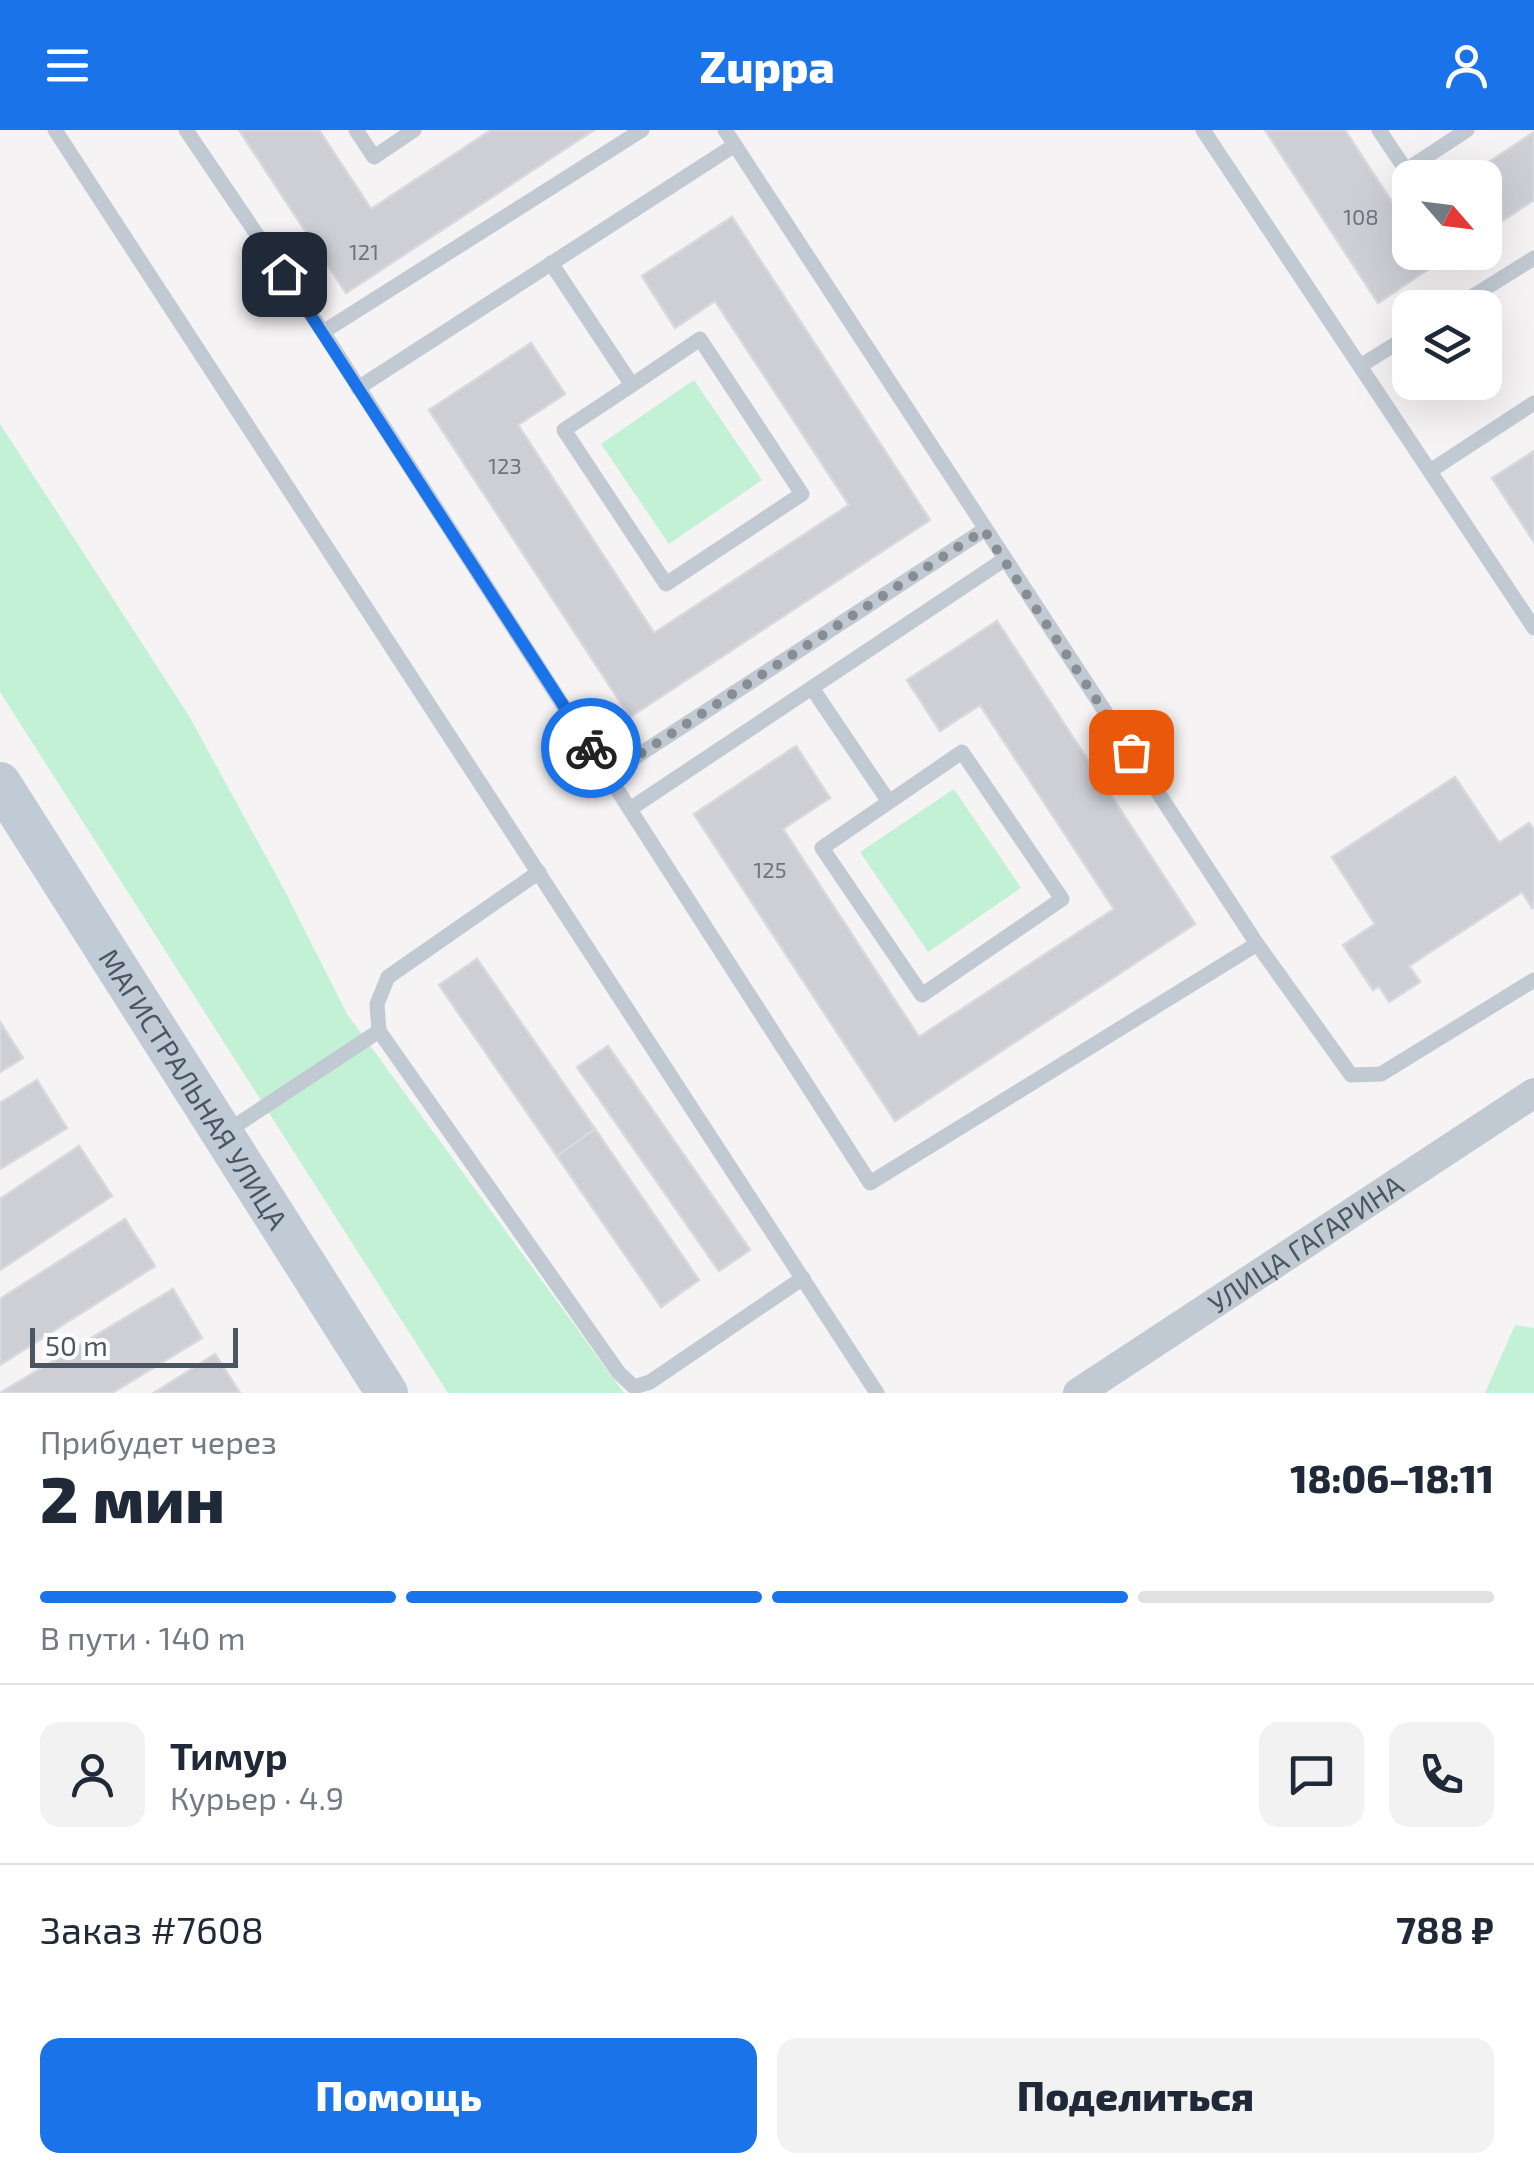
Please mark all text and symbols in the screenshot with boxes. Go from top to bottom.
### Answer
icon: menu [40,38,95,93]
text: Zuppa [699,38,835,92]
icon: person [1439,38,1494,93]
north arrow [1392,160,1502,270]
map controls [1392,160,1502,400]
house number: 108 [1343,203,1379,229]
pin [242,232,327,317]
house number: 121 [349,238,379,264]
icon: home [257,247,312,302]
button: layers [1392,290,1502,400]
house number: 123 [488,452,522,478]
courier [541,698,641,798]
pin [1089,710,1174,795]
icon: bike [564,721,619,776]
icon: bag [1104,725,1159,780]
house number: 125 [754,856,786,882]
street label: МАГИСТРАЛЬНАЯ УЛИЦА [92,942,296,1236]
street label: УЛИЦА ГАГАРИНА [1201,1167,1410,1320]
scale bar [30,1323,238,1368]
text: 50 m [45,1328,108,1362]
text: Прибудет через [40,1422,277,1460]
text: 18:06–18:11 [1290,1455,1494,1501]
text: 2 мин [40,1458,225,1536]
text: В пути · 140 m [40,1618,246,1656]
button: person [40,1722,145,1827]
button: chat [1259,1722,1364,1827]
button: phone [1389,1722,1494,1827]
text: Тимур [170,1732,288,1778]
text: Курьер · 4.9 [170,1778,344,1816]
text: Заказ #7608 [40,1906,264,1952]
text: 788 ₽ [1396,1906,1494,1952]
button: Помощь [40,2038,757,2153]
button: Поделиться [777,2038,1494,2153]

